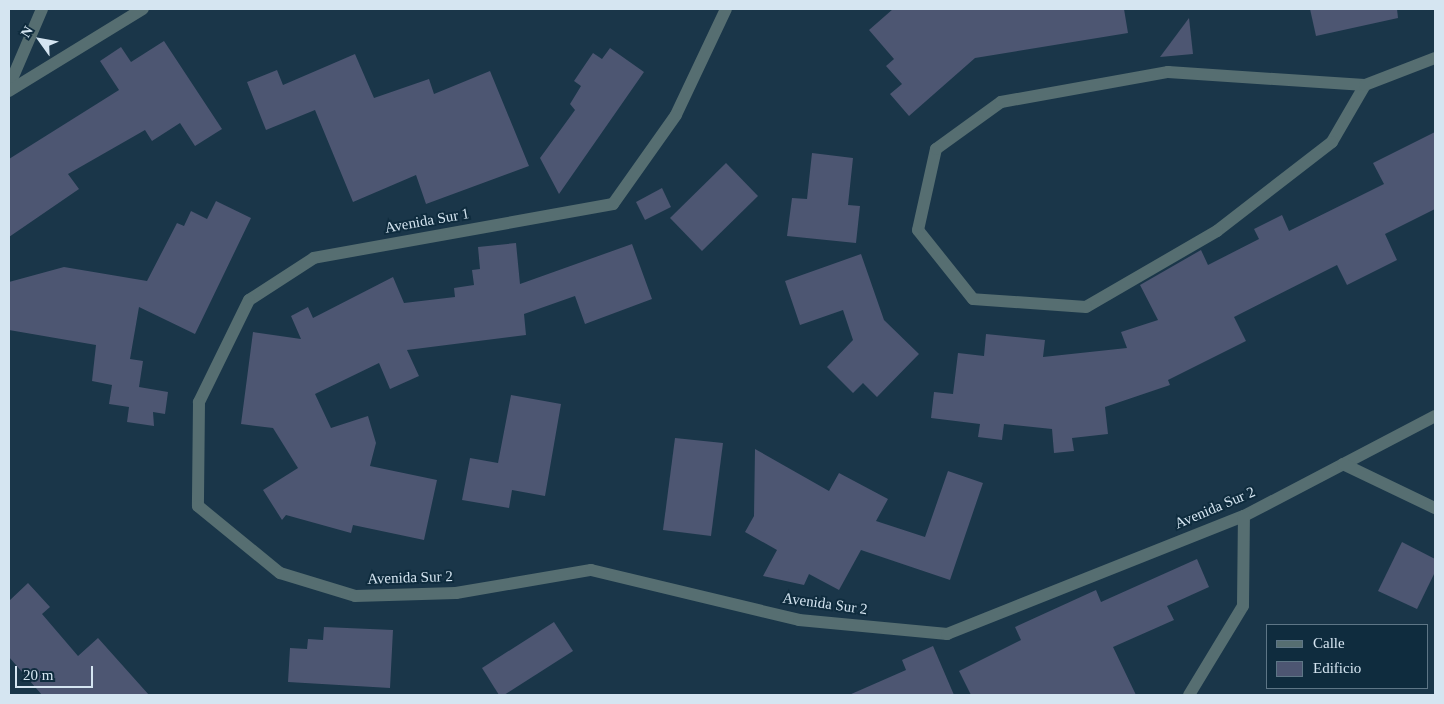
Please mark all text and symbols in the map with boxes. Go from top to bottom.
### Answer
north arrow [15,15,65,65]
text: N [18,24,36,40]
street label: Avenida Sur 1 [383,205,471,237]
street label: Avenida Sur 2 [1172,483,1258,533]
street label: Avenida Sur 2 [367,568,453,588]
street label: Avenida Sur 2 [781,589,869,619]
legend [1266,624,1429,689]
text: Calle [1313,635,1345,651]
scale bar [18,656,95,688]
text: Edificio [1313,660,1361,676]
text: 20 m [23,667,53,683]

